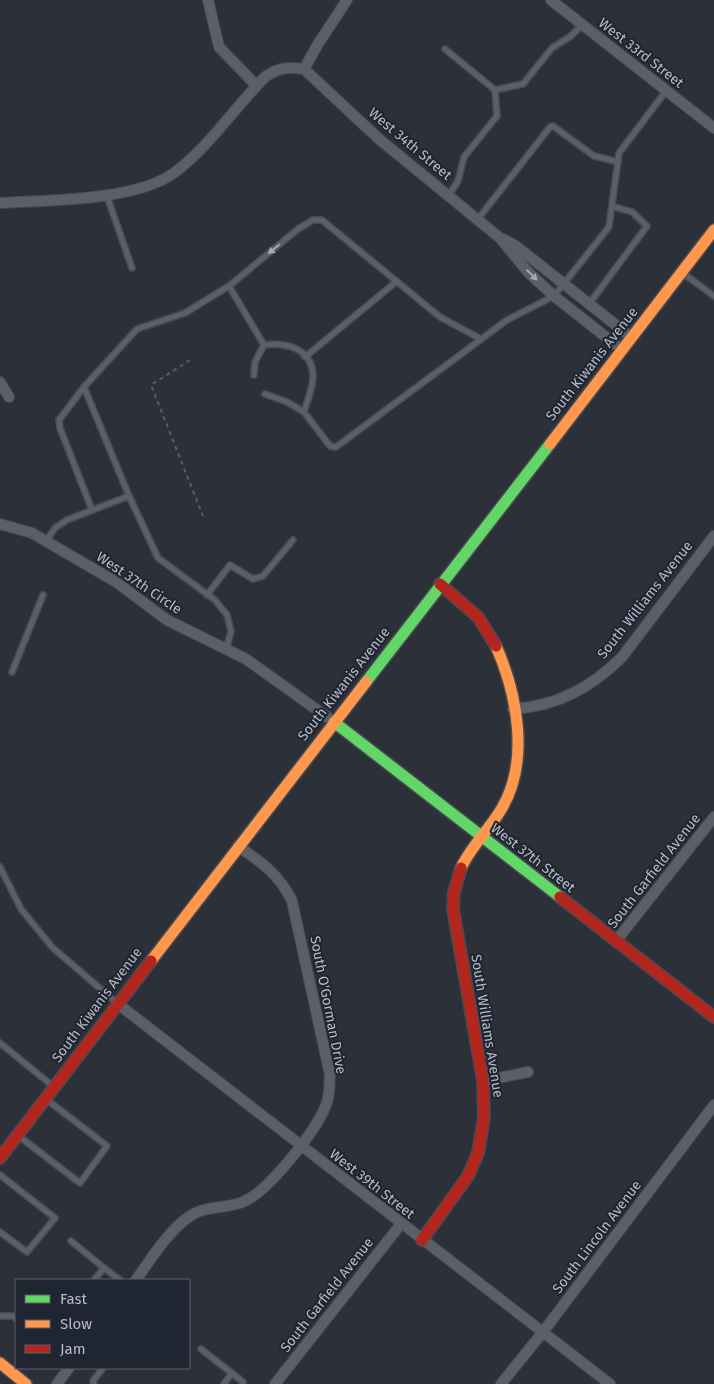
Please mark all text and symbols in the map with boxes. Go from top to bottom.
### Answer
street label: West 33rd Street [595,14,688,92]
street label: West 34th Street [365,104,456,184]
one-way arrow [268,243,280,254]
one-way arrow [526,268,538,280]
street label: South Kiwanis Avenue [542,304,642,424]
street label: South Williams Avenue [594,538,696,662]
street label: West 37th Circle [93,548,185,618]
street label: South Kiwanis Avenue [294,624,394,744]
street label: South Garfield Avenue [604,810,704,932]
street label: West 37th Street [487,820,579,897]
street label: South O'Gorman Drive [306,934,350,1076]
street label: South Kiwanis Avenue [48,944,146,1066]
street label: South Williams Avenue [467,953,507,1099]
street label: West 39th Street [326,1145,419,1223]
street label: South Lincoln Avenue [549,1177,645,1297]
street label: South Garfield Avenue [277,1234,377,1356]
legend [15,1279,190,1369]
text: Fast [60,1290,87,1308]
text: Slow [60,1315,92,1333]
text: Jam [60,1340,86,1358]

